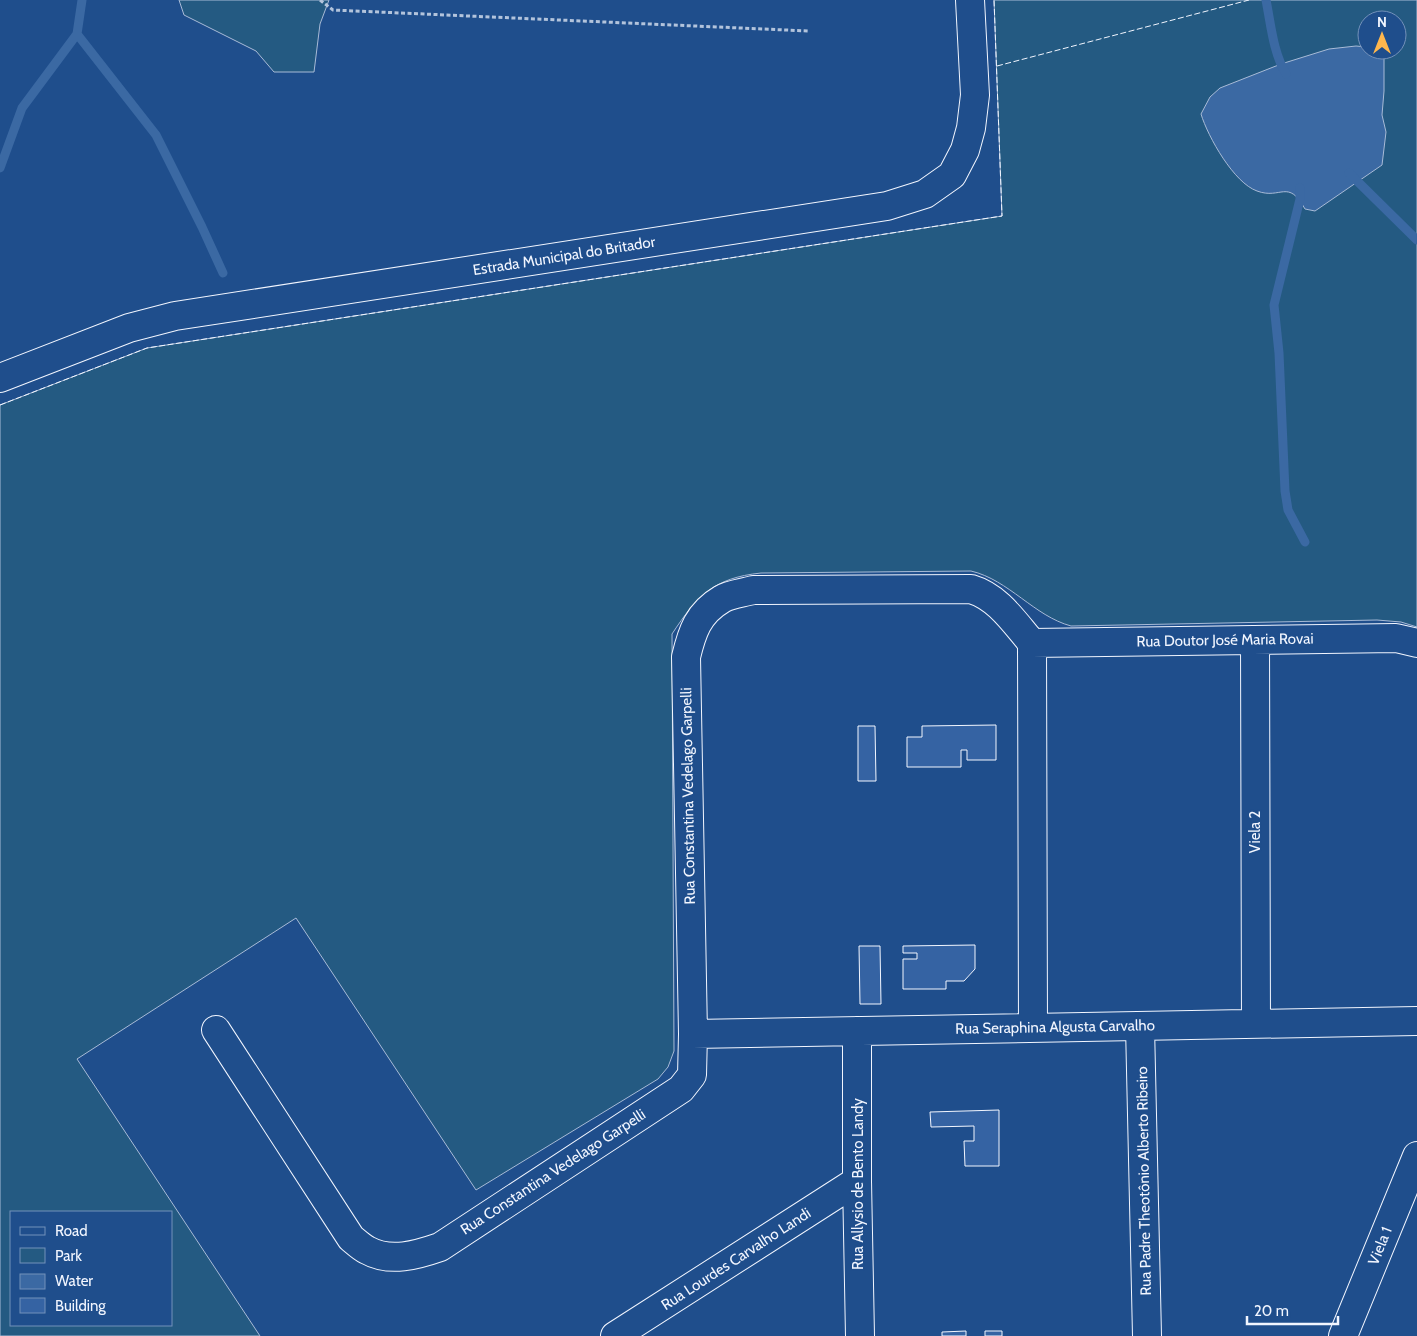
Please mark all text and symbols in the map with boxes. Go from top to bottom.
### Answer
north arrow [1357,10,1407,60]
text: N [1377,13,1387,31]
street label: Estrada Municipal do Britador [472,233,657,279]
street label: Rua Doutor José Maria Rovai [1136,629,1314,651]
street label: Rua Constantina Vedelago Garpelli [677,687,699,905]
street label: Viela 2 [1246,811,1264,853]
street label: Rua Seraphina Algusta Carvalho [955,1016,1155,1038]
street label: Rua Padre Theotônio Alberto Ribeiro [1133,1066,1155,1296]
street label: Rua Allysio de Bento Landy [849,1098,867,1270]
street label: Rua Constantina Vedelago Garpelli [457,1105,649,1239]
street label: Rua Lourdes Carvalho Landi [658,1204,814,1314]
legend [10,1211,172,1326]
text: Road [55,1222,88,1240]
street label: Viela 1 [1364,1224,1396,1268]
text: Park [55,1247,82,1265]
text: Water [55,1272,93,1290]
scale bar [1247,1294,1338,1326]
text: Building [55,1297,106,1315]
text: 20 m [1254,1302,1289,1320]

